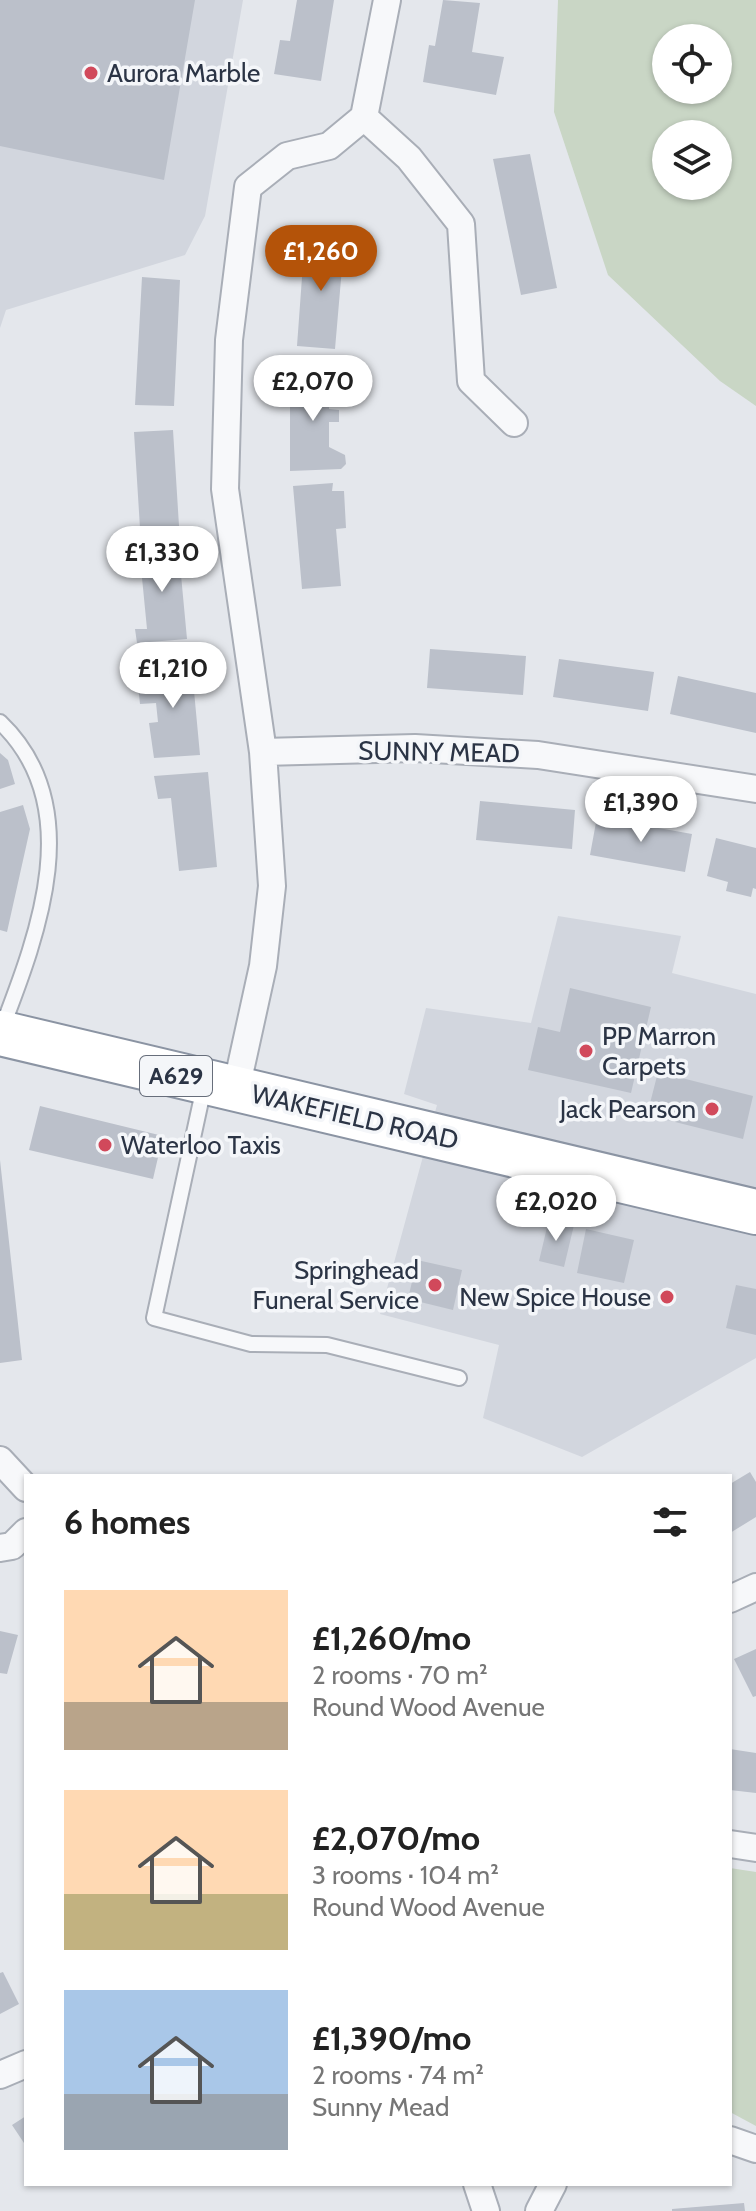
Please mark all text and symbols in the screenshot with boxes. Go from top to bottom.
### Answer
map controls [652,24,732,200]
button: locate [652,24,732,104]
place label: Aurora Marble [107,57,260,89]
marker: Aurora Marble [82,64,100,82]
button: layers [652,120,732,200]
pin: £1,260 [256,225,386,293]
text: £1,260 [283,235,359,267]
pin: £2,070 [248,355,378,423]
text: £2,070 [272,365,354,397]
pin: £1,330 [97,526,227,594]
text: £1,330 [124,536,200,568]
pin: £1,210 [108,642,238,710]
text: £1,210 [138,652,208,684]
street label: SUNNY MEAD [358,735,520,769]
pin: £1,390 [576,776,706,844]
text: £1,390 [603,786,679,818]
place label: PP Marron Carpets [602,1020,716,1082]
marker: PP Marron Carpets [577,1042,595,1060]
road number: A629 [140,1056,212,1096]
street label: WAKEFIELD ROAD [248,1078,462,1156]
place label: Jack Pearson [559,1093,696,1125]
marker: Jack Pearson [703,1100,721,1118]
place label: Waterloo Taxis [121,1129,281,1161]
marker: Waterloo Taxis [96,1136,114,1154]
pin: £2,020 [491,1175,621,1243]
text: £2,020 [514,1185,598,1217]
place label: Springhead Funeral Service [252,1254,419,1316]
marker: Springhead Funeral Service [426,1276,444,1294]
place label: New Spice House [459,1281,651,1313]
marker: New Spice House [658,1288,676,1306]
icon: filters [648,1500,692,1544]
text: 6 homes [64,1501,190,1543]
text: £1,260/mo [312,1617,471,1659]
icon: home [128,1622,224,1718]
text: 2 rooms · 70 m² [312,1659,488,1691]
text: Round Wood Avenue [312,1691,545,1723]
text: £2,070/mo [312,1817,480,1859]
icon: home [128,1822,224,1918]
text: 3 rooms · 104 m² [312,1859,499,1891]
text: Round Wood Avenue [312,1891,545,1923]
text: £1,390/mo [312,2017,471,2059]
icon: home [128,2022,224,2118]
text: 2 rooms · 74 m² [312,2059,484,2091]
text: Sunny Mead [312,2091,449,2123]

